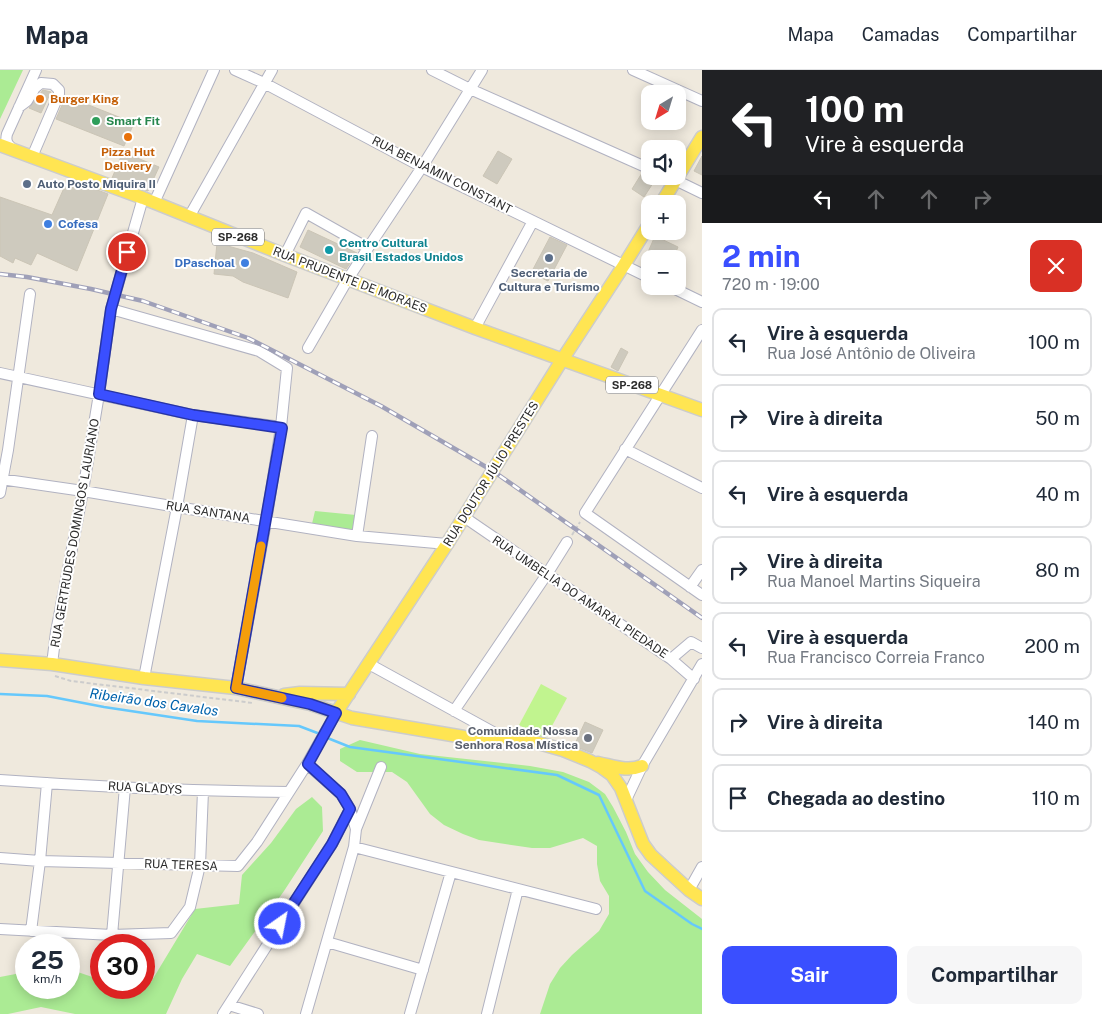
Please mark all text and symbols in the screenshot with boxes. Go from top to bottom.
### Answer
text: Mapa [25,21,89,49]
text: Mapa [787,24,834,45]
text: Camadas [862,24,939,45]
text: Compartilhar [967,24,1077,45]
north arrow [641,85,686,130]
map controls [641,85,686,295]
text: 100 m [805,89,904,130]
icon: left [722,90,787,155]
place label: Burger King [50,92,119,106]
marker: Burger King [34,93,46,105]
place label: Smart Fit [106,114,160,128]
marker: Smart Fit [90,115,102,127]
marker: Pizza Hut Delivery [122,131,134,143]
text: Vire à esquerda [805,131,964,157]
street label: RUA BENJAMIN CONSTANT [370,133,514,217]
button: sound [641,140,686,185]
place label: Pizza Hut Delivery [101,145,155,173]
place label: Auto Posto Miquira II [37,177,156,191]
marker: Auto Posto Miquira II [21,178,33,190]
icon: left [809,185,837,213]
icon: ahead [862,185,890,213]
icon: ahead [915,185,943,213]
icon: right [968,185,996,213]
button: + [641,195,686,240]
place label: Cofesa [58,217,98,231]
marker: Cofesa [42,218,54,230]
road number: SP-268 [212,228,264,246]
pin [106,231,148,273]
place label: Centro Cultural Brasil Estados Unidos [339,236,463,264]
icon: arrive [113,238,141,266]
text: 2 min [722,238,801,274]
button: close [1030,240,1082,292]
street label: RUA PRUDENTE DE MORAES [271,244,429,316]
marker: Centro Cultural Brasil Estados Unidos [323,244,335,256]
button: − [641,250,686,295]
marker: Secretaria de Cultura e Turismo [543,252,555,264]
place label: DPaschoal [174,256,235,270]
marker: DPaschoal [239,257,251,269]
place label: Secretaria de Cultura e Turismo [498,266,600,294]
text: 720 m · 19:00 [722,275,820,294]
text: Vire à esquerda [767,322,908,344]
icon: left [724,328,752,356]
text: 100 m [1028,331,1080,353]
text: Rua José Antônio de Oliveira [767,344,976,363]
road number: SP-268 [606,376,658,394]
street label: RUA DOUTOR JÚLIO PRESTES [440,399,542,549]
icon: right [724,404,752,432]
text: Vire à direita [767,407,883,429]
text: 50 m [1035,407,1080,429]
street label: RUA GERTRUDES DOMINGOS LAURIANO [48,417,102,648]
icon: left [724,480,752,508]
text: Vire à esquerda [767,483,908,505]
text: 40 m [1035,483,1080,505]
street label: RUA SANTANA [165,498,251,526]
street label: RUA UMBELIA DO AMARAL PIEDADE [490,533,670,661]
text: Vire à direita [767,550,883,572]
icon: right [724,556,752,584]
text: 80 m [1035,559,1080,581]
text: Rua Manoel Martins Siqueira [767,572,981,591]
text: Vire à esquerda [767,626,908,648]
icon: left [724,632,752,660]
text: 200 m [1024,635,1080,657]
text: Rua Francisco Correia Franco [767,648,985,667]
water label: Ribeirão dos Cavalos [89,685,220,719]
icon: right [724,708,752,736]
text: Vire à direita [767,711,883,733]
text: 140 m [1028,711,1080,733]
place label: Comunidade Nossa Senhora Rosa Mística [455,724,578,752]
marker: Comunidade Nossa Senhora Rosa Mística [582,732,594,744]
street label: RUA GLADYS [107,779,183,797]
icon: arrive [724,784,752,812]
text: Chegada ao destino [767,787,945,809]
text: 110 m [1032,787,1080,809]
street label: RUA TERESA [144,857,219,873]
position arrow [253,897,305,949]
speed limit sign: 30 [90,934,155,999]
text: 25 [31,945,64,975]
button: Sair [722,946,897,1004]
button: Compartilhar [907,946,1082,1004]
text: km/h [33,972,62,986]

